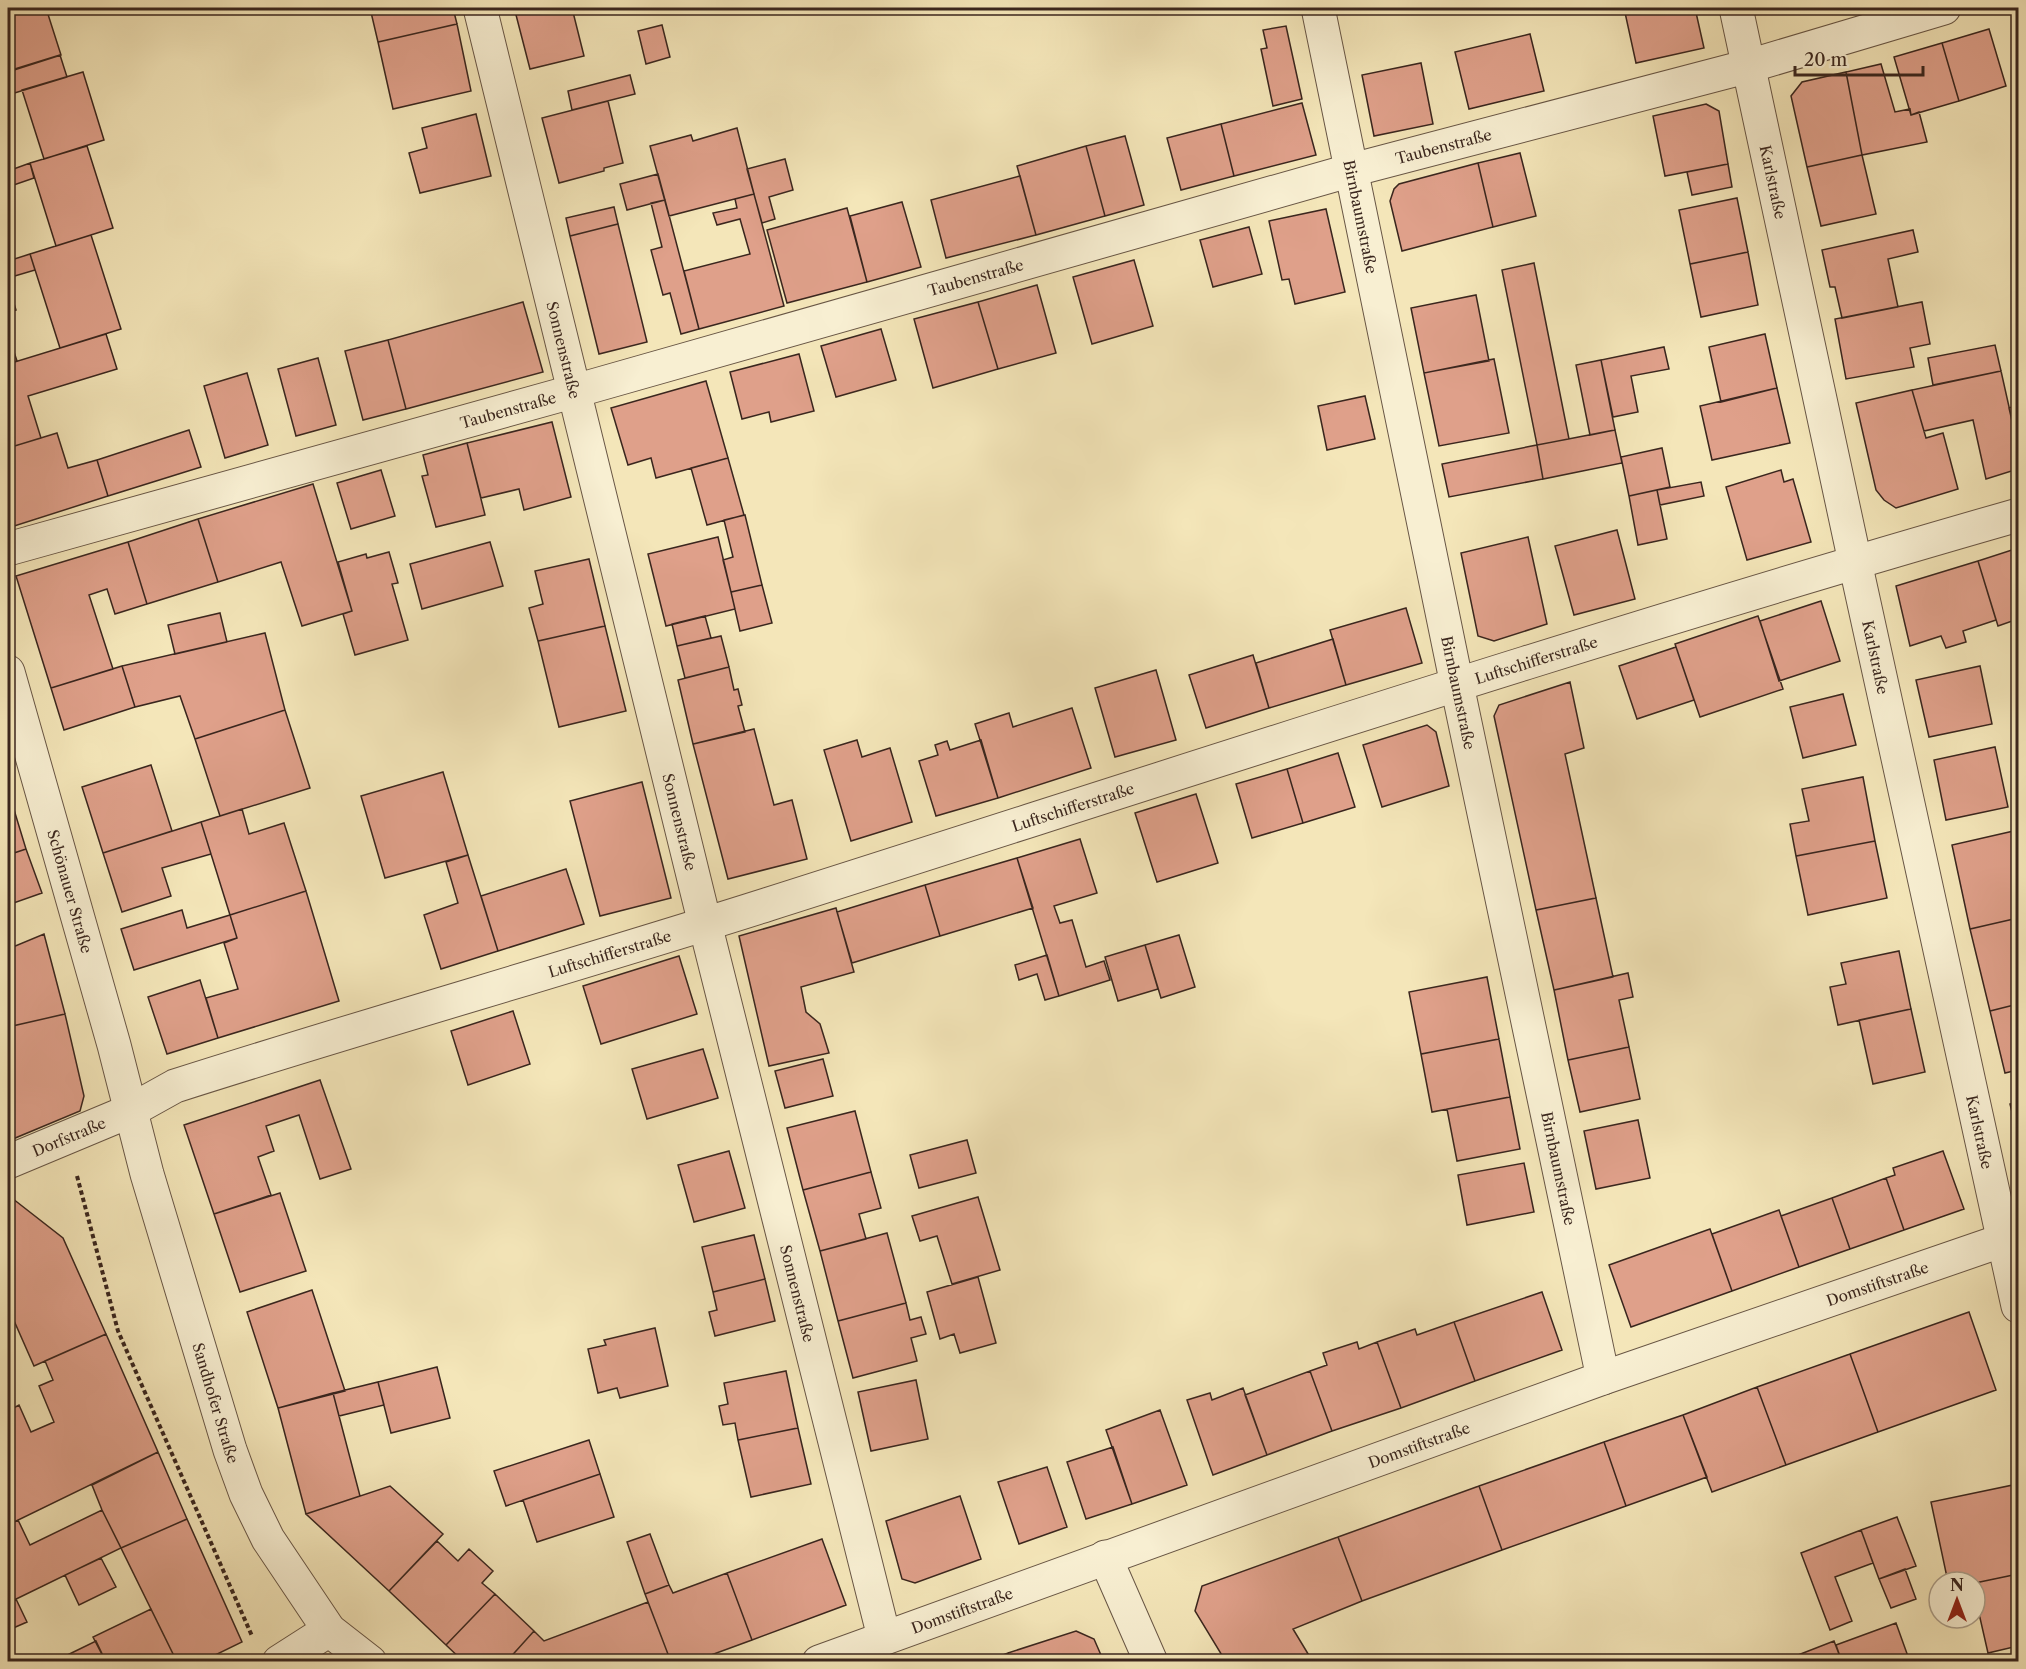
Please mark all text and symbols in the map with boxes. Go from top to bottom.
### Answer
scale bar [1795,39,1922,77]
text: 20 m [1804,49,1848,71]
street label: Taubenstraße [1393,124,1494,168]
street label: Karlstraße [1756,143,1791,221]
street label: Birnbaumstraße [1340,158,1382,275]
street label: Taubenstraße [925,254,1026,300]
street label: Sonnenstraße [543,299,585,400]
street label: Taubenstraße [458,387,558,432]
street label: Karlstraße [1859,618,1893,696]
street label: Luftschifferstraße [1472,632,1600,688]
street label: Birnbaumstraße [1438,634,1480,751]
street label: Sonnenstraße [659,771,701,872]
street label: Luftschifferstraße [1009,778,1136,835]
street label: Schönauer Straße [44,827,97,955]
street label: Luftschifferstraße [546,926,673,981]
street label: Karlstraße [1963,1093,1997,1171]
street label: Birnbaumstraße [1538,1110,1580,1227]
street label: Dorfstraße [29,1113,108,1160]
street label: Sonnenstraße [776,1243,819,1344]
street label: Domstiftstraße [1824,1257,1931,1310]
street label: Sandhofer Straße [189,1340,243,1466]
street label: Domstiftstraße [1365,1418,1472,1472]
north arrow [1927,1570,1987,1630]
text: N [1950,1575,1964,1595]
street label: Domstiftstraße [908,1583,1015,1637]

